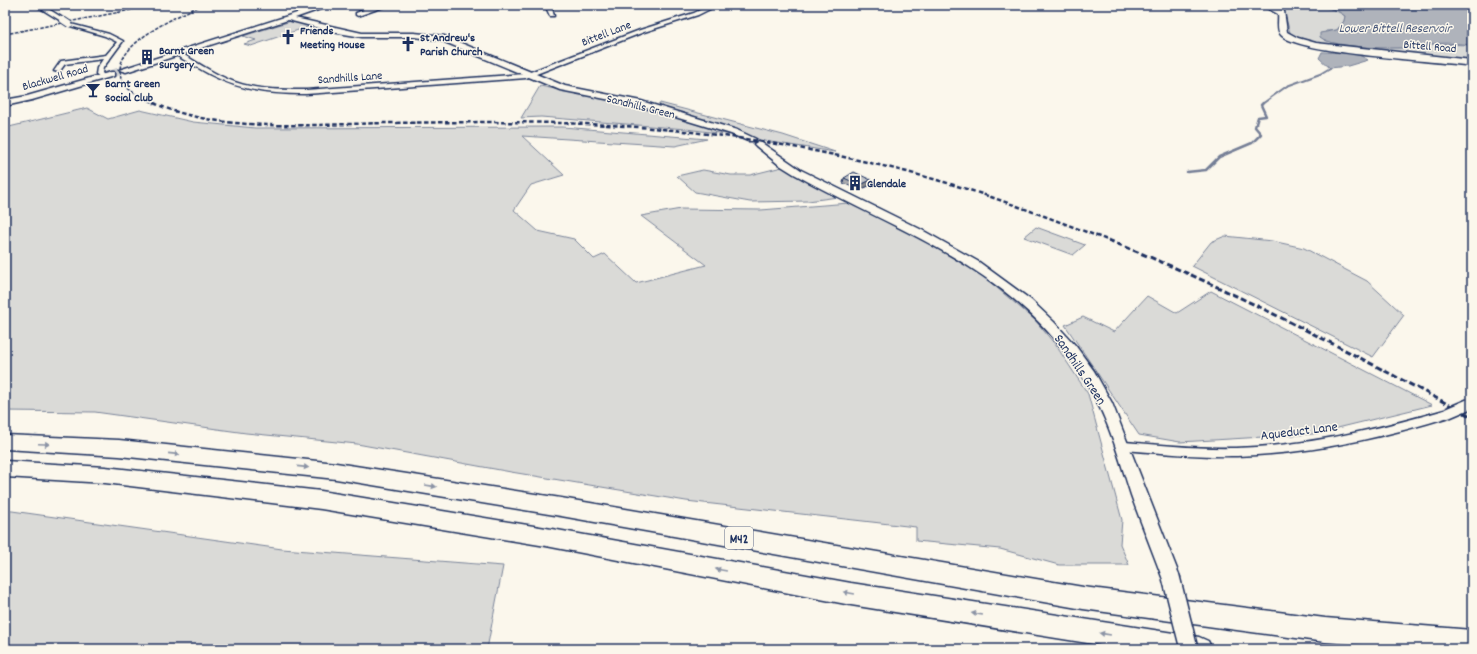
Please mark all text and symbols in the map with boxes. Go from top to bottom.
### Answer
street label: Bittell Lane [579,17,634,52]
water label: Lower Bittell Reservoir [1339,20,1453,39]
place label: Friends Meeting House [300,23,365,54]
church icon: Friends Meeting House [279,28,297,46]
place label: St Andrew's Parish Church [420,30,483,61]
church icon: St Andrew's Parish Church [399,35,417,53]
street label: Bittell Road [1403,37,1457,58]
place label: Barnt Green Surgery [159,43,215,74]
building icon: Barnt Green Surgery [138,48,156,66]
street label: Blackwell Road [20,61,90,96]
street label: Sandhills Lane [317,68,383,89]
place label: Barnt Green Social Club [105,76,161,107]
bar icon: Barnt Green Social Club [84,81,102,99]
street label: Sandhills Green [605,91,677,124]
building icon: Glendale [846,174,864,192]
place label: Glendale [867,176,907,193]
street label: Sandhills Green [1048,331,1110,410]
street label: Aqueduct Lane [1260,417,1339,447]
one-way arrow [38,441,51,447]
one-way arrow [167,451,180,457]
one-way arrow [297,464,309,470]
one-way arrow [425,483,438,489]
road number: M42 [725,527,753,549]
one-way arrow [715,566,727,572]
one-way arrow [843,590,855,596]
one-way arrow [971,611,983,617]
one-way arrow [1099,631,1112,637]

